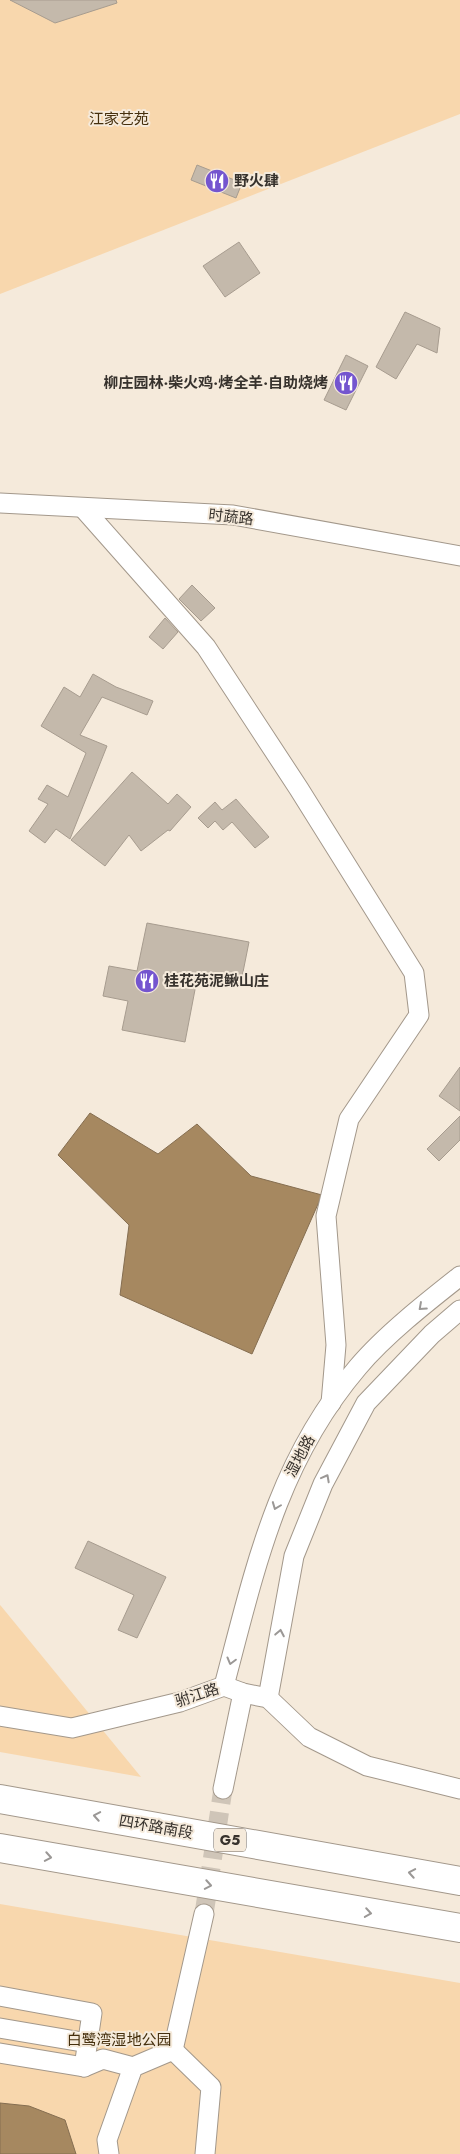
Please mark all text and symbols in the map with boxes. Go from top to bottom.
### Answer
park label: 江家艺苑 [89,108,149,130]
restaurant icon: 野火肆 [204,168,230,194]
place label: 野火肆 [234,170,279,192]
restaurant icon: 柳庄园林·柴火鸡·烤全羊·自助烧烤 [333,370,359,396]
place label: 柳庄园林·柴火鸡·烤全羊·自助烧烤 [104,372,328,394]
street label: 时蔬路 [207,504,255,530]
restaurant icon: 桂花苑泥鳅山庄 [134,968,160,994]
place label: 桂花苑泥鳅山庄 [164,970,269,992]
one-way arrow [419,1301,428,1310]
street label: 湿地路 [280,1431,320,1481]
one-way arrow [320,1474,330,1483]
one-way arrow [272,1501,282,1509]
one-way arrow [275,1628,285,1637]
one-way arrow [226,1657,237,1666]
street label: 驸江路 [172,1678,222,1712]
street label: 四环路南段 [117,1810,195,1844]
one-way arrow [93,1812,101,1822]
road number: G5 [214,1828,246,1852]
one-way arrow [44,1851,52,1861]
one-way arrow [408,1868,416,1878]
one-way arrow [204,1879,212,1889]
one-way arrow [364,1907,373,1917]
park label: 白鹭湾湿地公园 [66,2029,172,2051]

